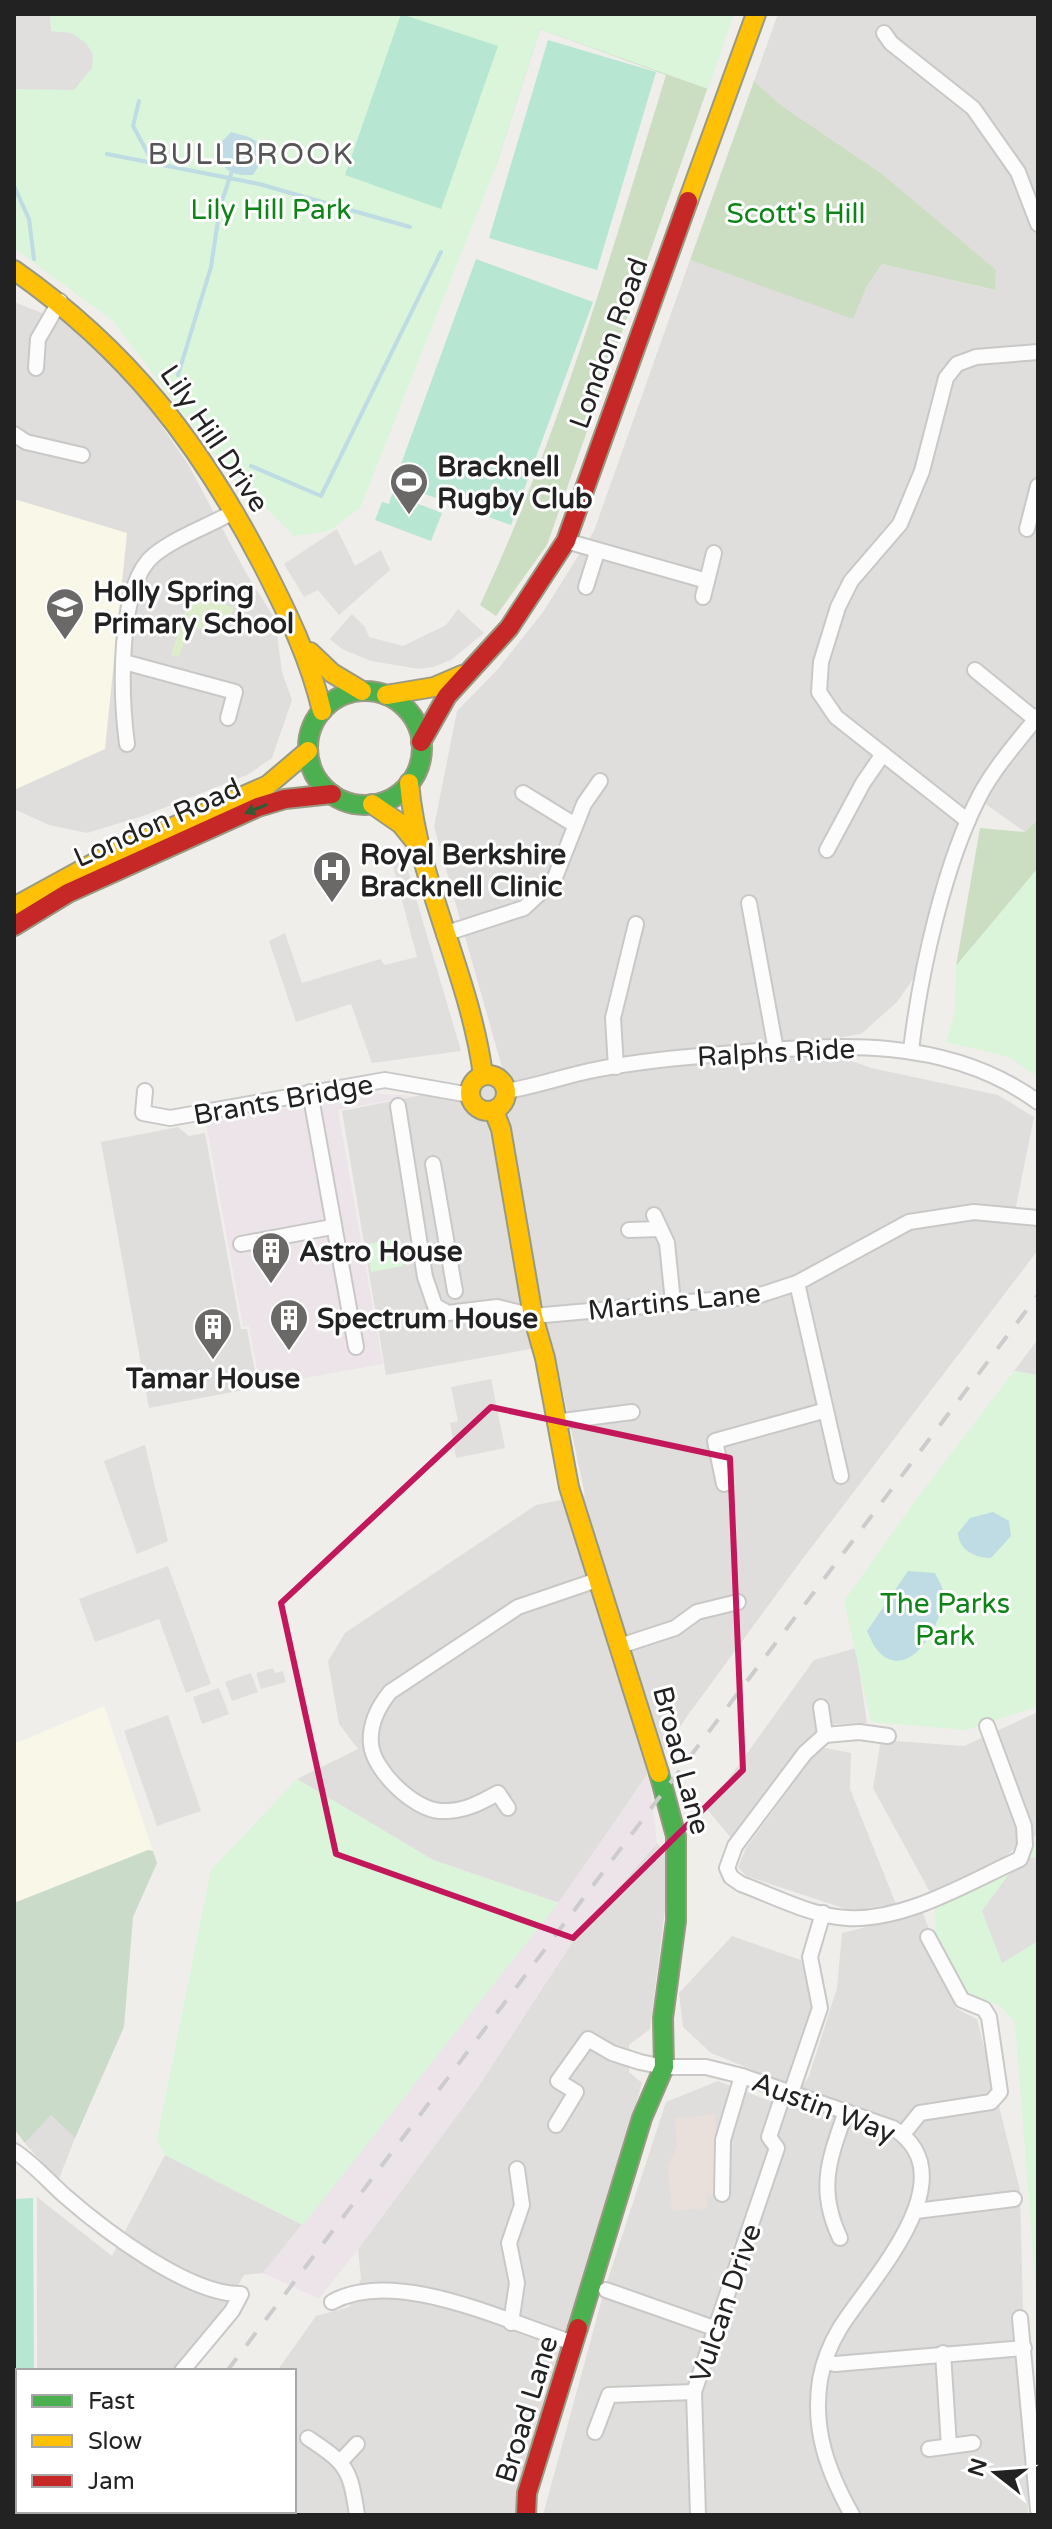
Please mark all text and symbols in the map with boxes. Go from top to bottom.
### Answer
district label: BULLBROOK [147,136,355,173]
park label: Lily Hill Park [190,193,352,227]
park label: Scott's Hill [726,197,866,231]
street label: London Road [562,253,656,434]
street label: Lily Hill Drive [152,358,276,519]
place label: Bracknell Rugby Club [437,450,593,516]
sports icon: Bracknell Rugby Club [388,461,430,516]
place label: Holly Spring Primary School [93,575,294,641]
school or university icon: Holly Spring Primary School [44,586,86,641]
street label: London Road [68,771,246,875]
one-way arrow [244,802,268,815]
place label: Royal Berkshire Bracknell Clinic [360,838,566,904]
hospital icon: Royal Berkshire Bracknell Clinic [311,849,353,904]
street label: Ralphs Ride [696,1032,856,1074]
street label: Brants Bridge [191,1067,376,1133]
building icon: Astro House [250,1230,292,1285]
place label: Astro House [299,1235,463,1269]
street label: Martins Lane [586,1276,762,1328]
building icon: Spectrum House [268,1297,310,1352]
place label: Spectrum House [317,1302,538,1336]
building icon: Tamar House [192,1306,234,1361]
place label: Tamar House [125,1362,300,1396]
park label: The Parks Park [880,1587,1010,1653]
street label: Broad Lane [645,1682,717,1838]
street label: Austin Way [747,2065,900,2151]
street label: Vulcan Drive [683,2219,769,2387]
street label: Broad Lane [488,2332,565,2487]
legend [16,2369,296,2513]
text: Fast [88,2387,135,2416]
text: Slow [88,2427,142,2456]
north arrow [956,2433,1036,2513]
text: N [963,2455,993,2480]
text: Jam [88,2467,135,2496]

